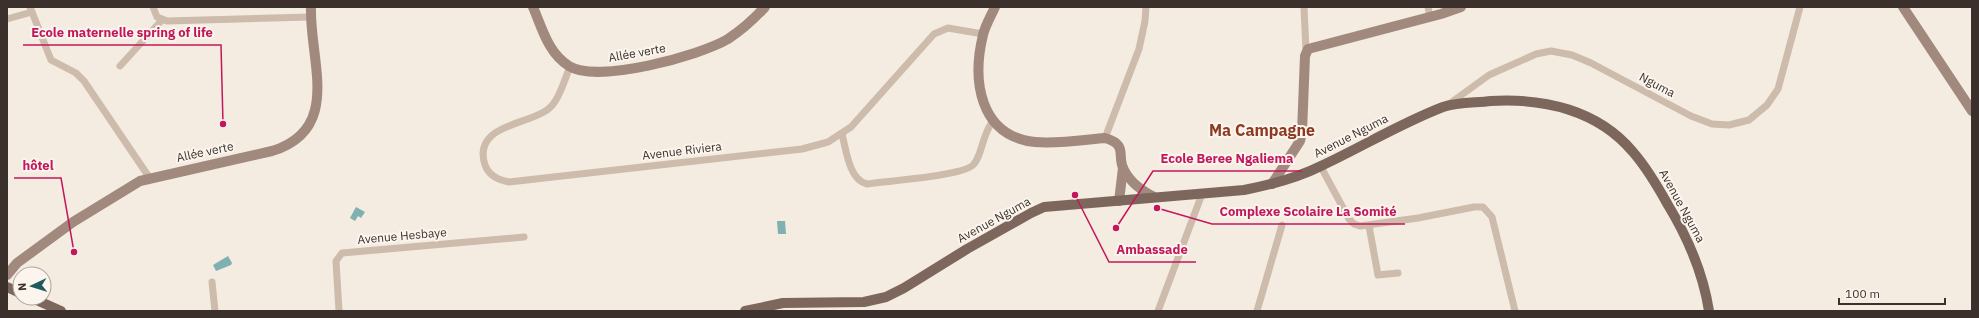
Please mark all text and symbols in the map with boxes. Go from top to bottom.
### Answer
callout: Ecole maternelle spring of life [23,20,221,45]
text: Ecole maternelle spring of life [31,24,213,41]
street label: Allée verte [607,40,667,65]
street label: Nguma [1637,69,1678,100]
street label: Avenue Nguma [1311,110,1391,161]
district label: Ma Campagne [1209,120,1315,140]
street label: Allée verte [175,138,235,165]
street label: Avenue Riviera [641,138,723,163]
callout: Ecole Beree Ngaliema [1153,146,1302,171]
text: Ecole Beree Ngaliema [1161,150,1293,167]
callout: hôtel [14,153,61,178]
text: hôtel [22,157,54,174]
street label: Avenue Nguma [1656,167,1709,245]
street label: Avenue Nguma [955,193,1033,246]
callout: Complexe Scolaire La Somité [1212,199,1405,224]
text: Complexe Scolaire La Somité [1220,203,1396,220]
street label: Avenue Hesbaye [357,224,448,247]
callout: Ambassade [1109,237,1196,262]
text: Ambassade [1116,241,1188,258]
north arrow [12,266,52,306]
scale bar [1839,280,1945,306]
text: N [15,282,29,291]
text: 100 m [1845,286,1880,301]

